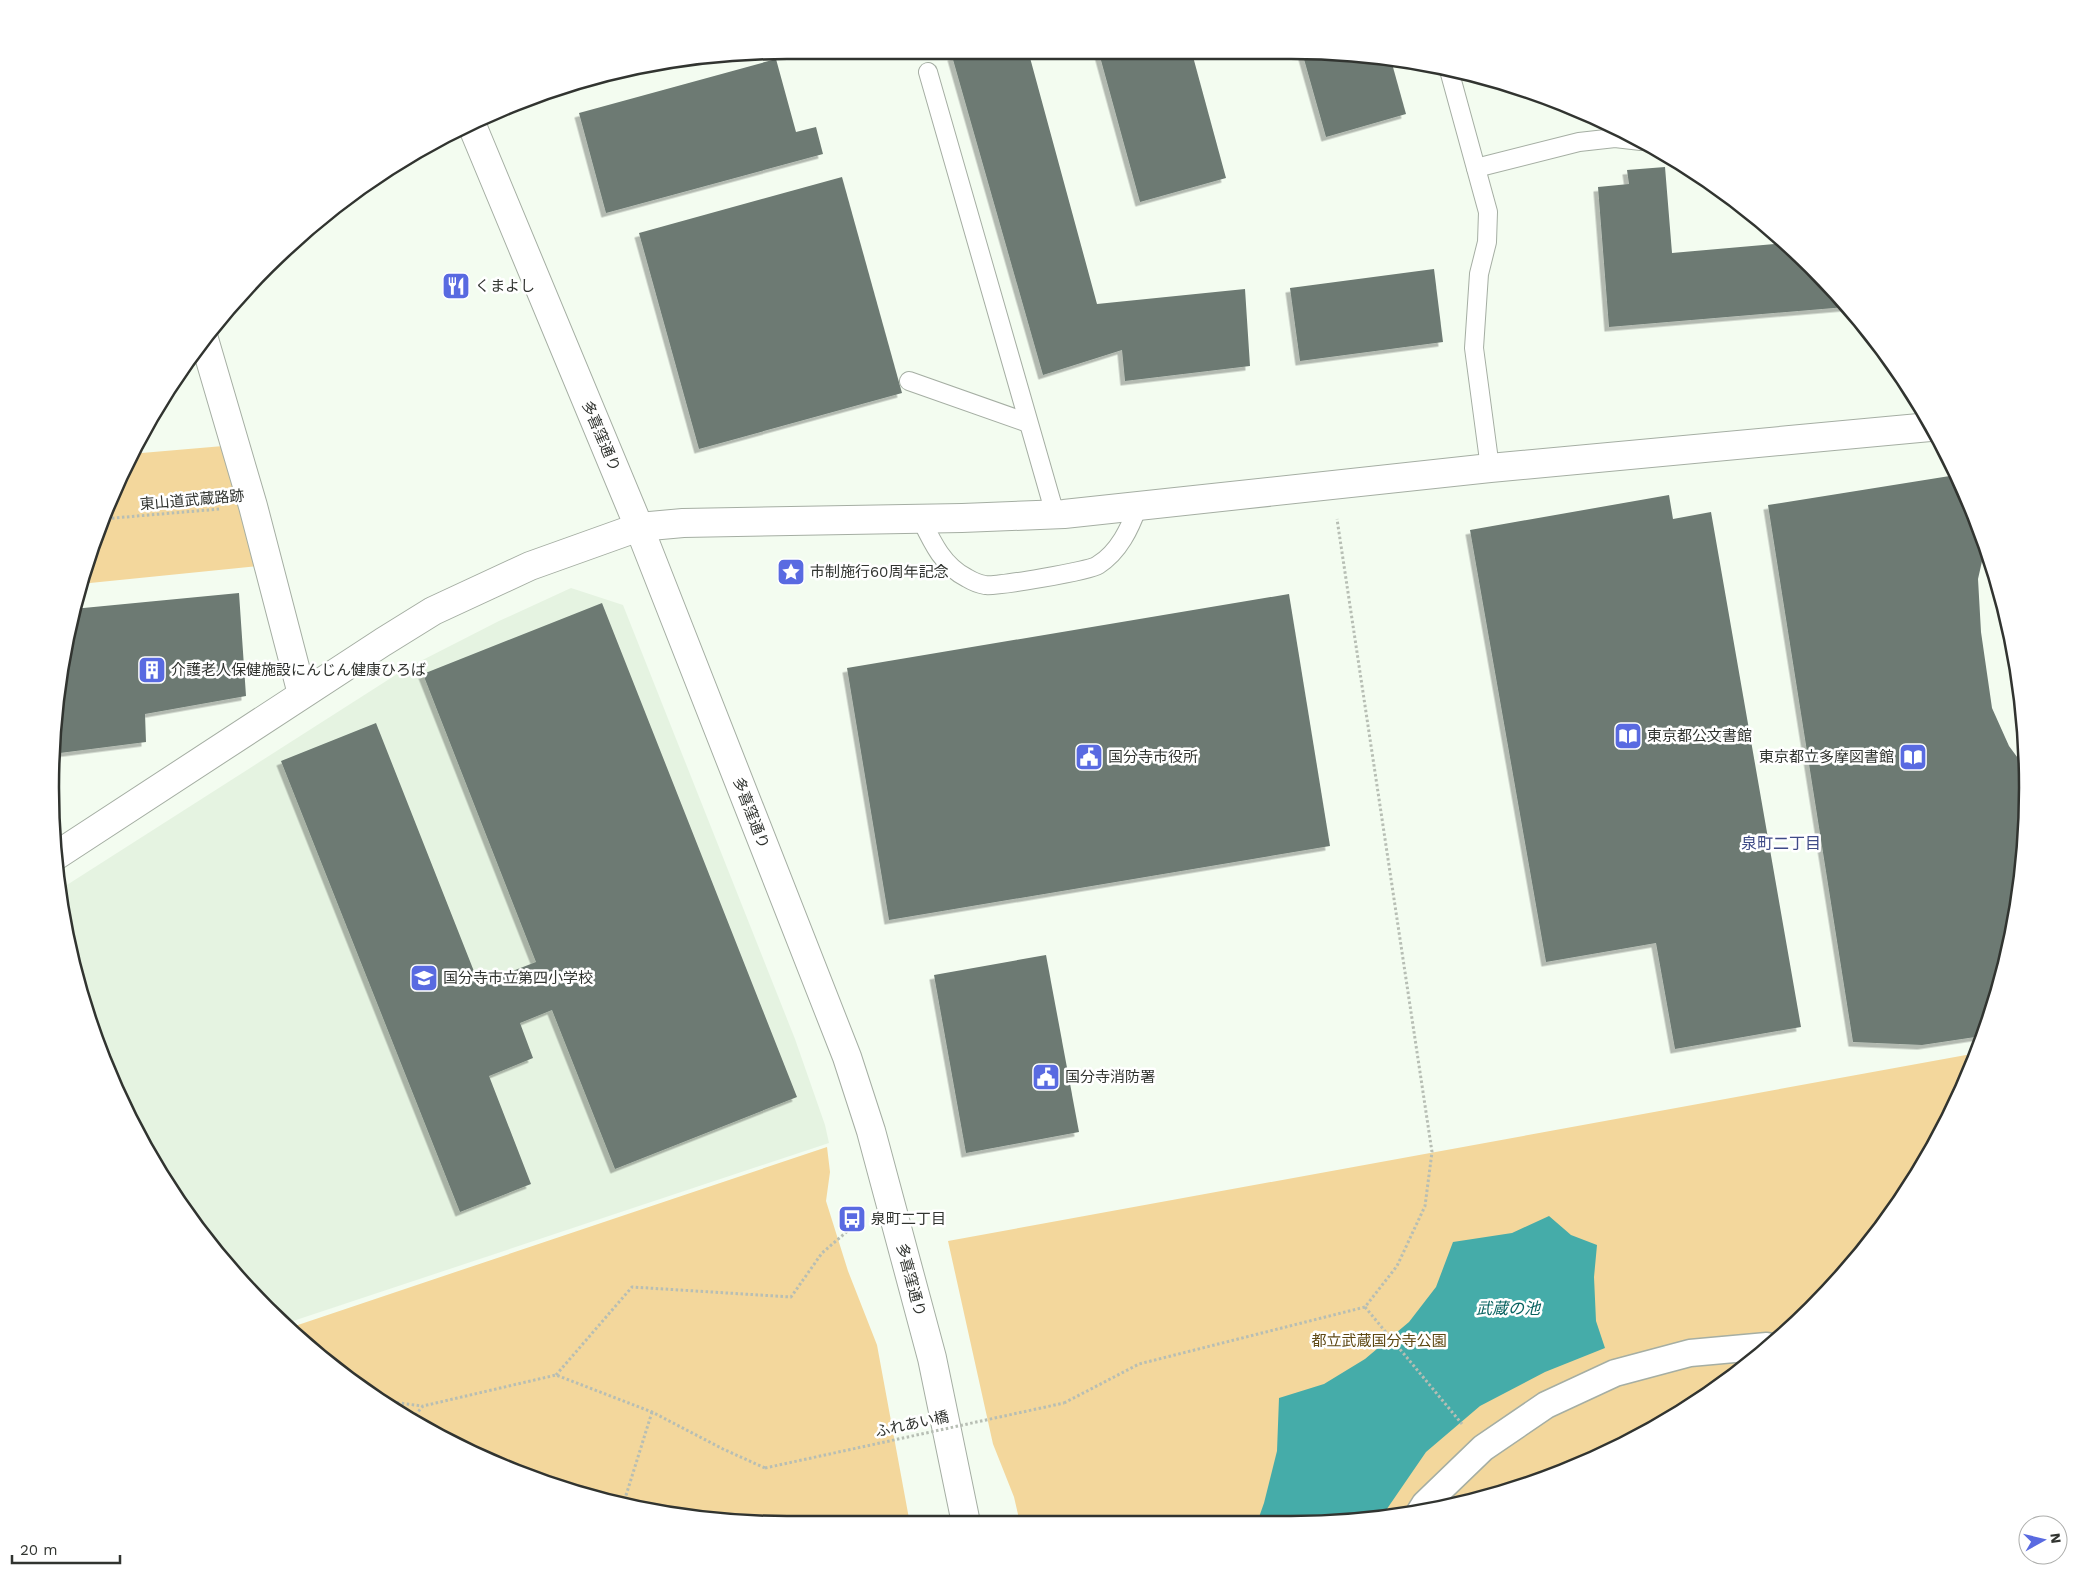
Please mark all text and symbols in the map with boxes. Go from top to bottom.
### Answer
restaurant icon: くまよし [441,271,471,301]
place label: くまよし [475,277,535,295]
street label: 多喜窪通り [578,398,624,474]
street label: 東山道武蔵路跡 [139,486,245,514]
place icon: 市制施行60周年記念 [776,557,806,587]
place label: 市制施行60周年記念 [810,563,948,581]
building icon: 介護老人保健施設にんじん健康ひろば [137,655,167,685]
place label: 介護老人保健施設にんじん健康ひろば [171,661,426,679]
library icon: 東京都公文書館 [1613,721,1643,751]
place label: 東京都公文書館 [1647,727,1752,745]
public building icon: 国分寺市役所 [1074,742,1104,772]
library icon: 東京都立多摩図書館 [1898,742,1928,772]
place label: 国分寺市役所 [1108,748,1198,766]
place label: 東京都立多摩図書館 [1759,748,1894,766]
street label: 多喜窪通り [729,775,773,851]
district label: 泉町二丁目 [1741,834,1821,853]
school or university icon: 国分寺市立第四小学校 [409,963,439,993]
place label: 国分寺市立第四小学校 [443,969,593,987]
public building icon: 国分寺消防署 [1031,1062,1061,1092]
place label: 国分寺消防署 [1065,1068,1155,1086]
bus stop icon: 泉町二丁目 [837,1204,867,1234]
place label: 泉町二丁目 [871,1210,946,1228]
street label: 多喜窪通り [893,1241,929,1319]
water label: 武蔵の池 [1476,1299,1542,1318]
park label: 都立武蔵国分寺公園 [1311,1332,1447,1350]
street label: ふれあい橋 [873,1407,951,1441]
north arrow [2018,1515,2068,1565]
scale bar [12,1532,120,1564]
text: N [2047,1532,2065,1544]
text: 20 m [20,1541,58,1559]

